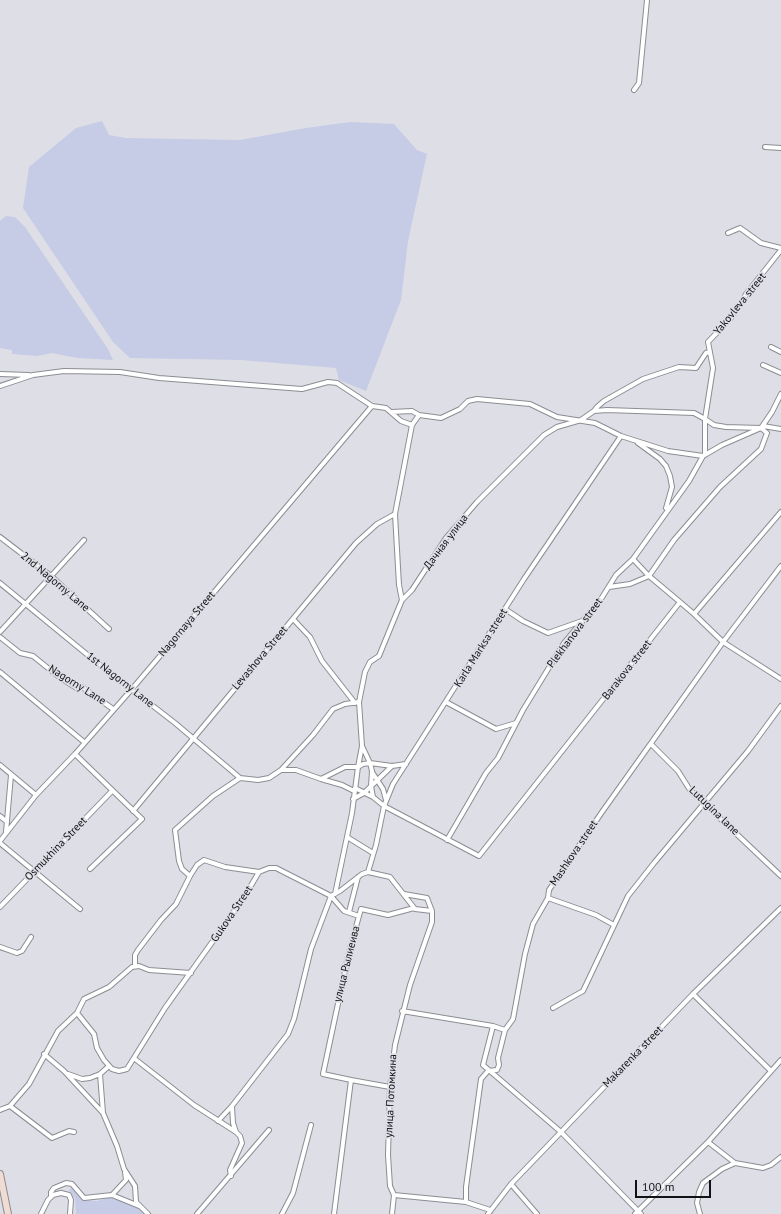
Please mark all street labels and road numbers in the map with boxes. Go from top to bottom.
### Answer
street label: Yakovleva street [711,270,769,338]
street label: Дачная улица [421,512,471,572]
street label: 2nd Nagorny Lane [18,549,92,615]
street label: Nagornaya Street [156,589,218,659]
street label: Plekhanova street [544,595,606,671]
street label: Karla Marksa street [451,606,511,690]
street label: Levashova Street [229,623,291,693]
street label: Barakova street [599,637,655,703]
street label: 1st Nagorny Lane [84,649,156,711]
street label: Nagorny Lane [46,662,108,708]
street label: Lutugina lane [686,784,742,838]
street label: Osmukhina Street [22,814,90,884]
street label: Mashkova street [547,818,601,888]
street label: Gukova Street [208,883,256,945]
street label: улица Рылиеива [331,925,363,1003]
street label: Makarenka street [600,1023,666,1091]
street label: улица Потомкина [382,1054,400,1138]

